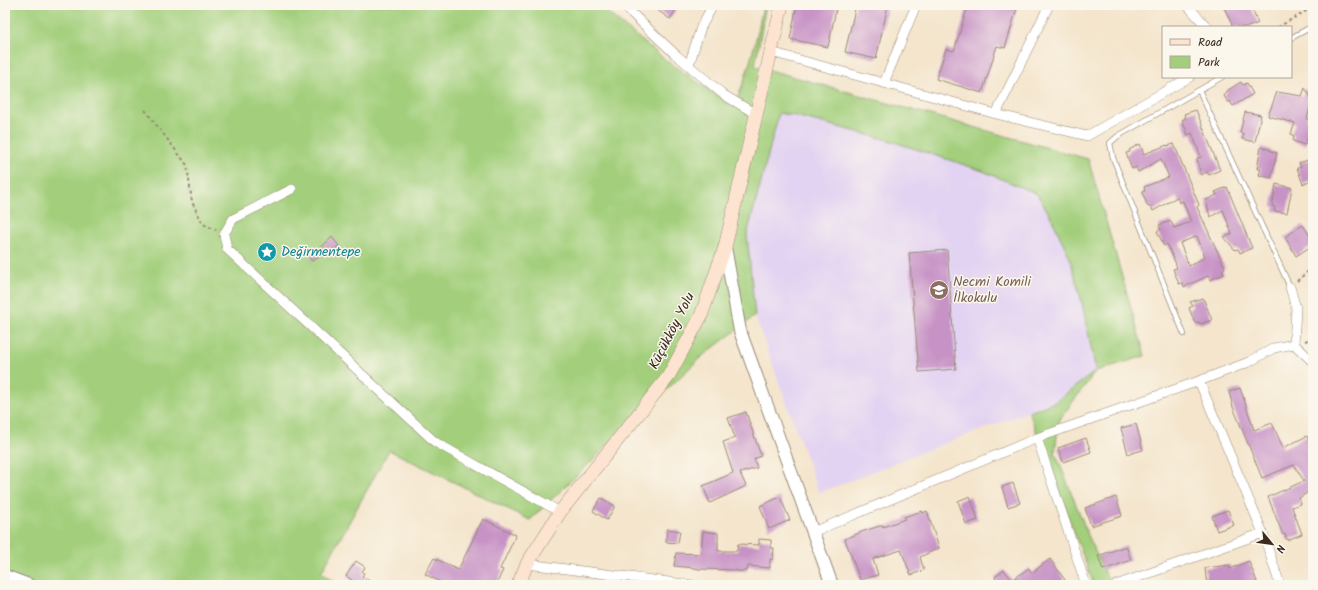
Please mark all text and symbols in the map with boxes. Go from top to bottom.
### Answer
legend [1162,26,1292,78]
text: Road [1198,33,1223,52]
text: Park [1198,53,1220,72]
place icon: Değirmentepe [256,241,278,263]
place label: Değirmentepe [281,241,361,263]
place label: Necmi Komili İlkokulu [953,271,1032,309]
school or university icon: Necmi Komili İlkokulu [928,279,950,301]
street label: Küçükköy Yolu [643,288,701,373]
north arrow [1252,524,1292,564]
text: N [1270,541,1289,556]

